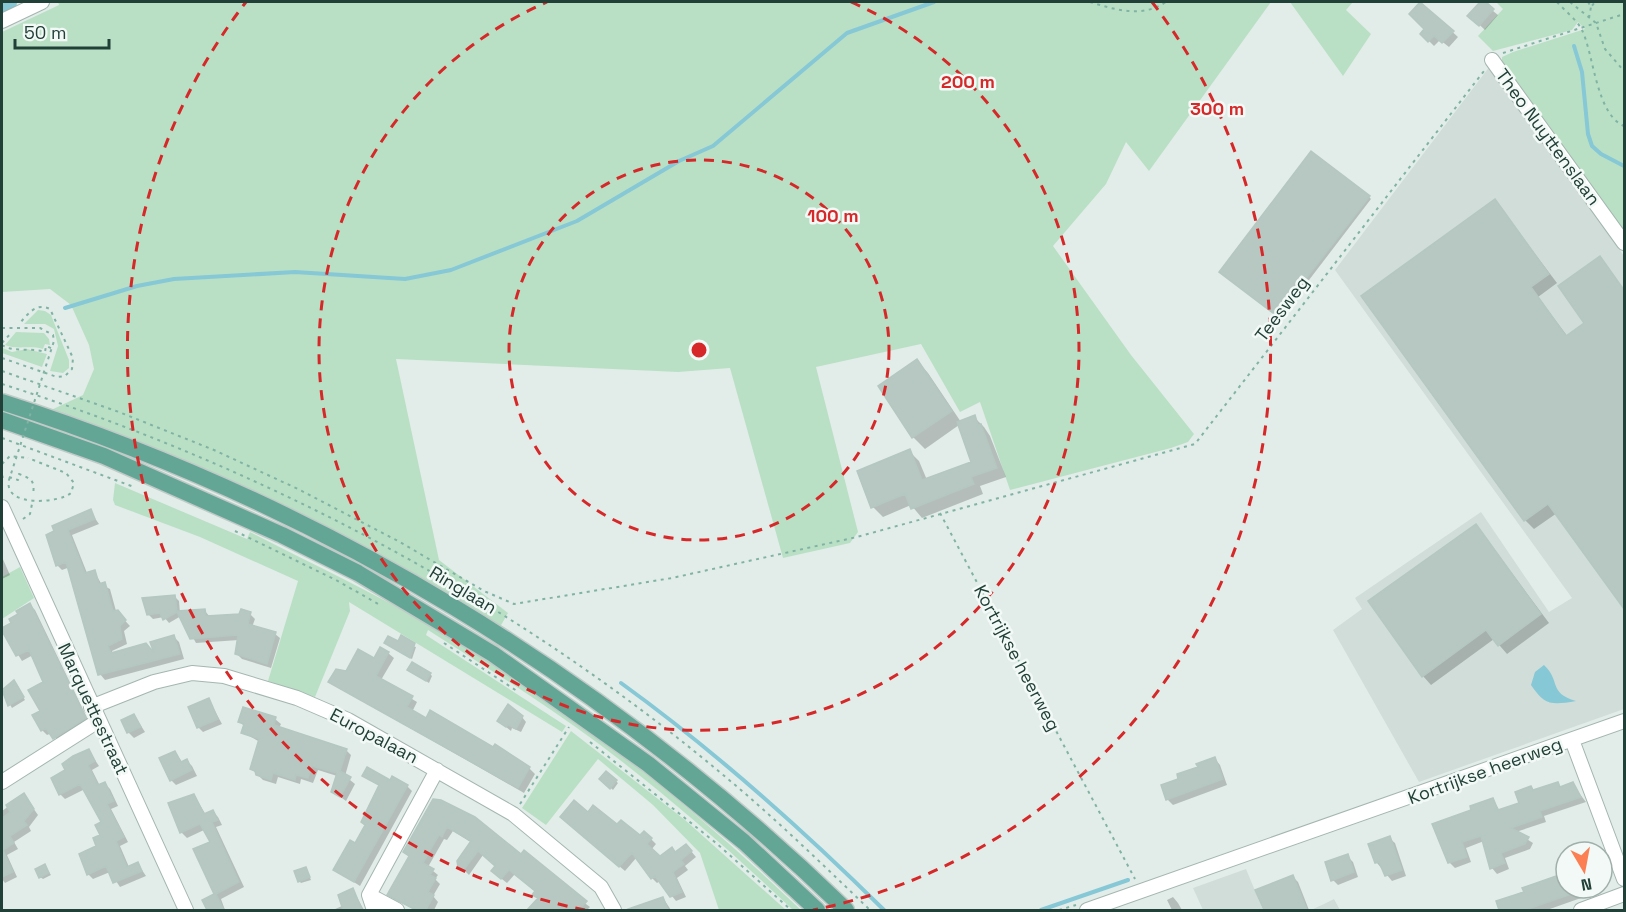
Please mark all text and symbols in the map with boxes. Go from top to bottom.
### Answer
scale bar [15,12,110,50]
text: 50 m [24,21,66,44]
street label: Theo Nuyttenslaan [1491,64,1606,210]
text: 200 m [941,70,995,93]
text: 300 m [1190,97,1244,120]
text: 100 m [807,204,859,227]
street label: Teesweg [1250,271,1314,346]
centre of rings [689,340,709,360]
street label: Ringlaan [425,561,501,619]
street label: Kortrijkse heerweg [969,581,1066,735]
street label: Marquettestraat [53,639,134,778]
street label: Europalaan [326,703,422,768]
street label: Kortrijkse heerweg [1405,732,1565,809]
north arrow [1554,840,1614,900]
text: N [1579,873,1594,896]

